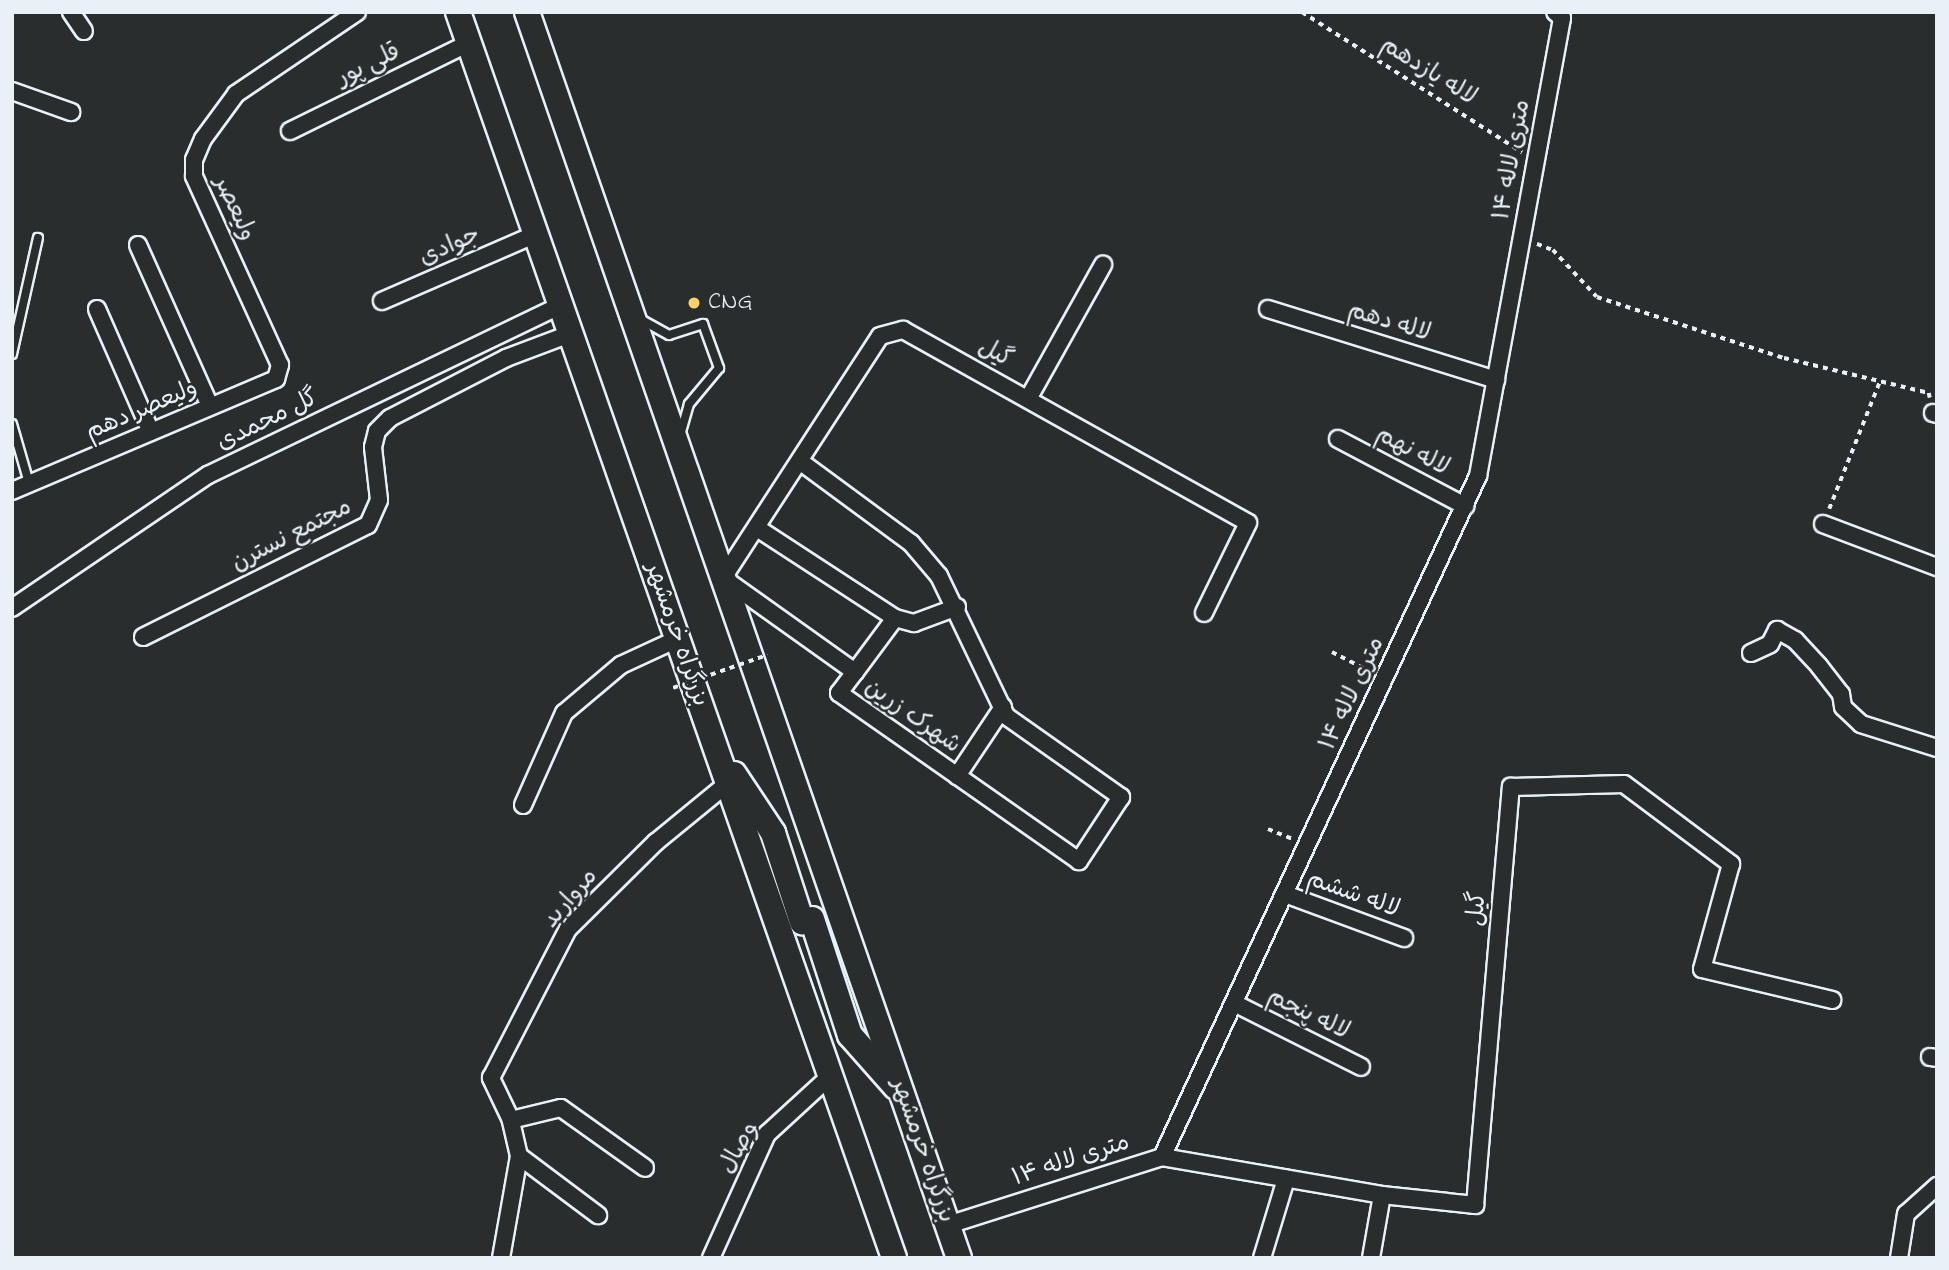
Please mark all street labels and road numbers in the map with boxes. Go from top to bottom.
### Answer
street label: لاله یازدهم [1375,31,1481,113]
street label: قلی پور [332,38,406,94]
street label: ۱۴ متری لاله [1488,98,1538,222]
street label: ولیعصر [207,172,261,246]
street label: جوادی [415,221,485,273]
street label: لاله دهم [1344,297,1434,349]
street label: گیل [973,333,1017,375]
street label: ولیعصر دهم [82,374,202,448]
street label: گل محمدی [212,384,324,458]
street label: لاله نهم [1370,421,1454,483]
street label: مجتمع نسترن [227,493,357,579]
street label: بزرگراه خرمشهر [638,559,714,711]
street label: ۱۴ متری لاله [1314,633,1392,755]
street label: شهرک زرین [858,673,966,761]
street label: مروارید [537,863,605,935]
street label: لاله ششم [1303,865,1403,925]
street label: گیل [1462,890,1494,928]
street label: لاله پنجم [1262,983,1354,1047]
street label: بزرگراه خرمشهر [884,1075,960,1227]
street label: وصال [714,1117,766,1179]
street label: ۱۴ متری لاله [1009,1128,1133,1194]

